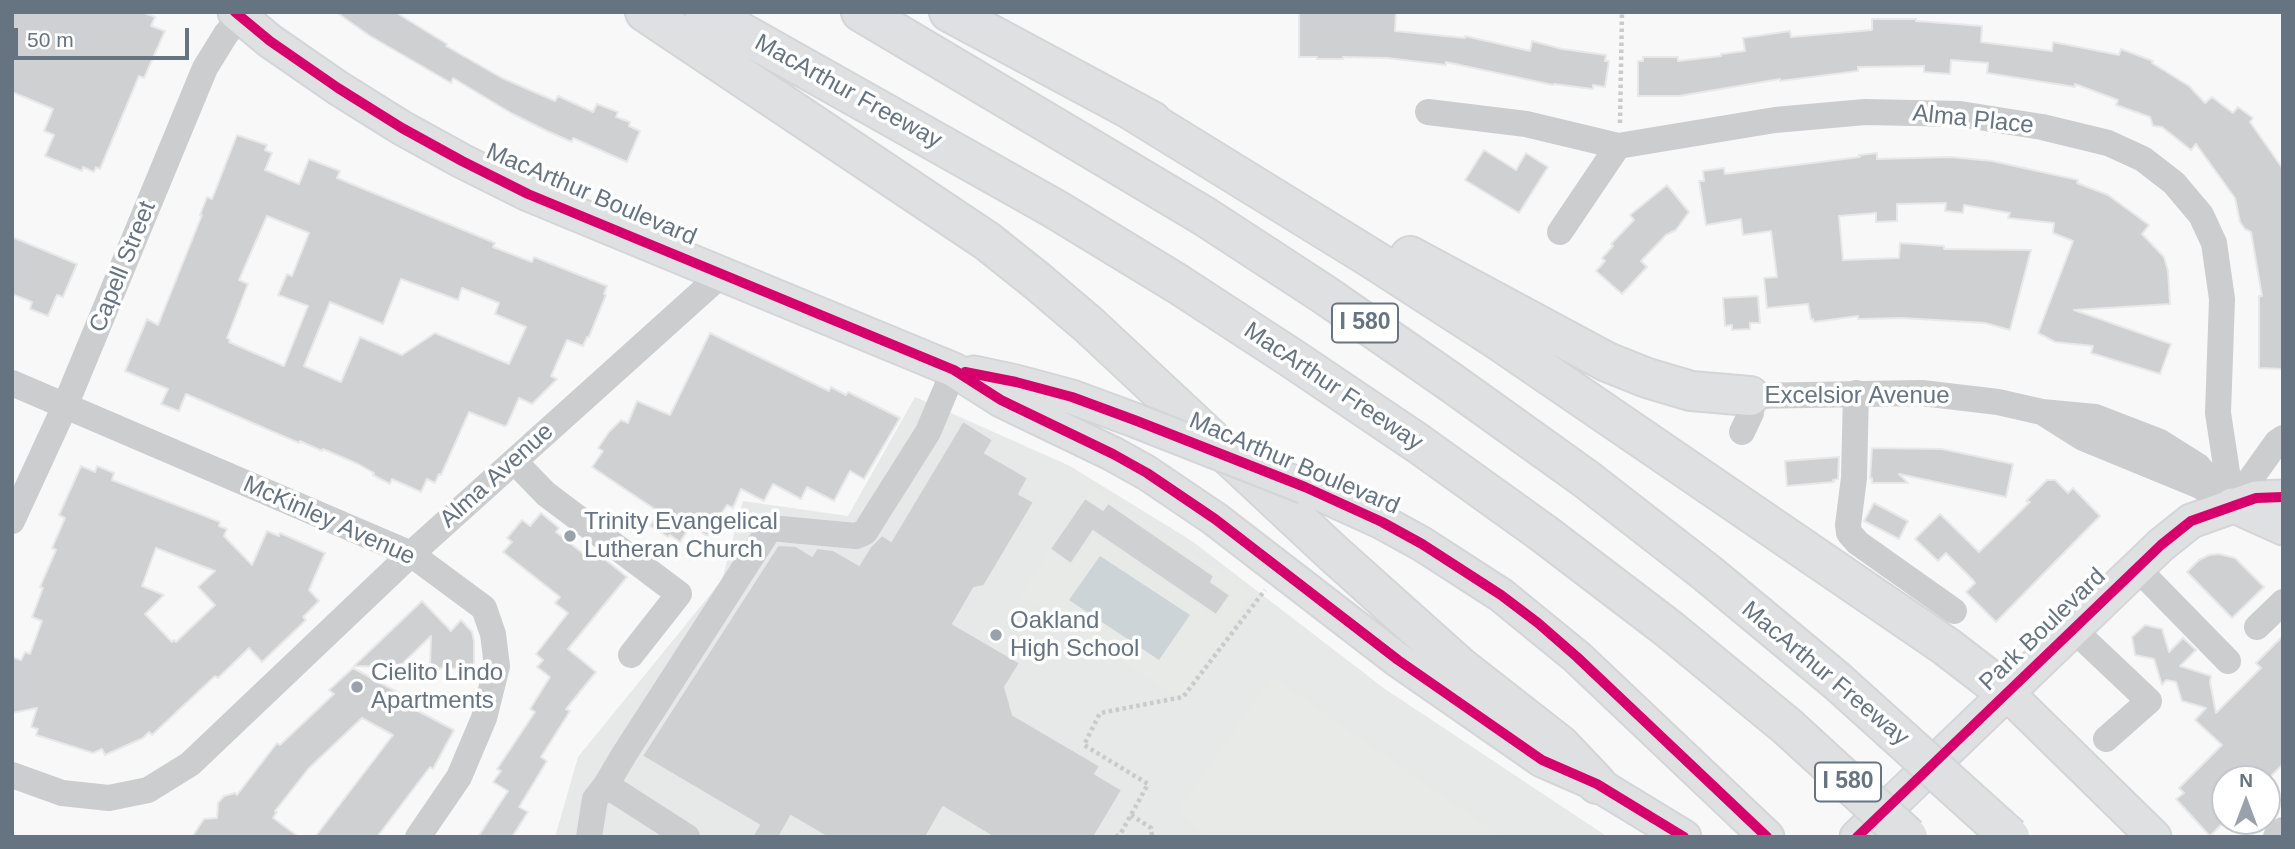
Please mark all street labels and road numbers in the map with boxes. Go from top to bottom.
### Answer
street label: MacArthur Freeway [749,29,947,155]
street label: Alma Place [1911,99,2035,141]
street label: MacArthur Boulevard [482,138,700,252]
street label: Capell Street [84,197,162,337]
road number: I 580 [1332,304,1398,342]
street label: MacArthur Freeway [1238,317,1428,457]
street label: Excelsior Avenue [1765,382,1949,410]
street label: MacArthur Boulevard [1185,407,1403,521]
street label: Alma Avenue [434,418,560,534]
street label: McKinley Avenue [239,470,419,572]
street label: Park Boulevard [1974,563,2112,697]
street label: MacArthur Freeway [1736,596,1914,752]
road number: I 580 [1815,762,1881,802]

